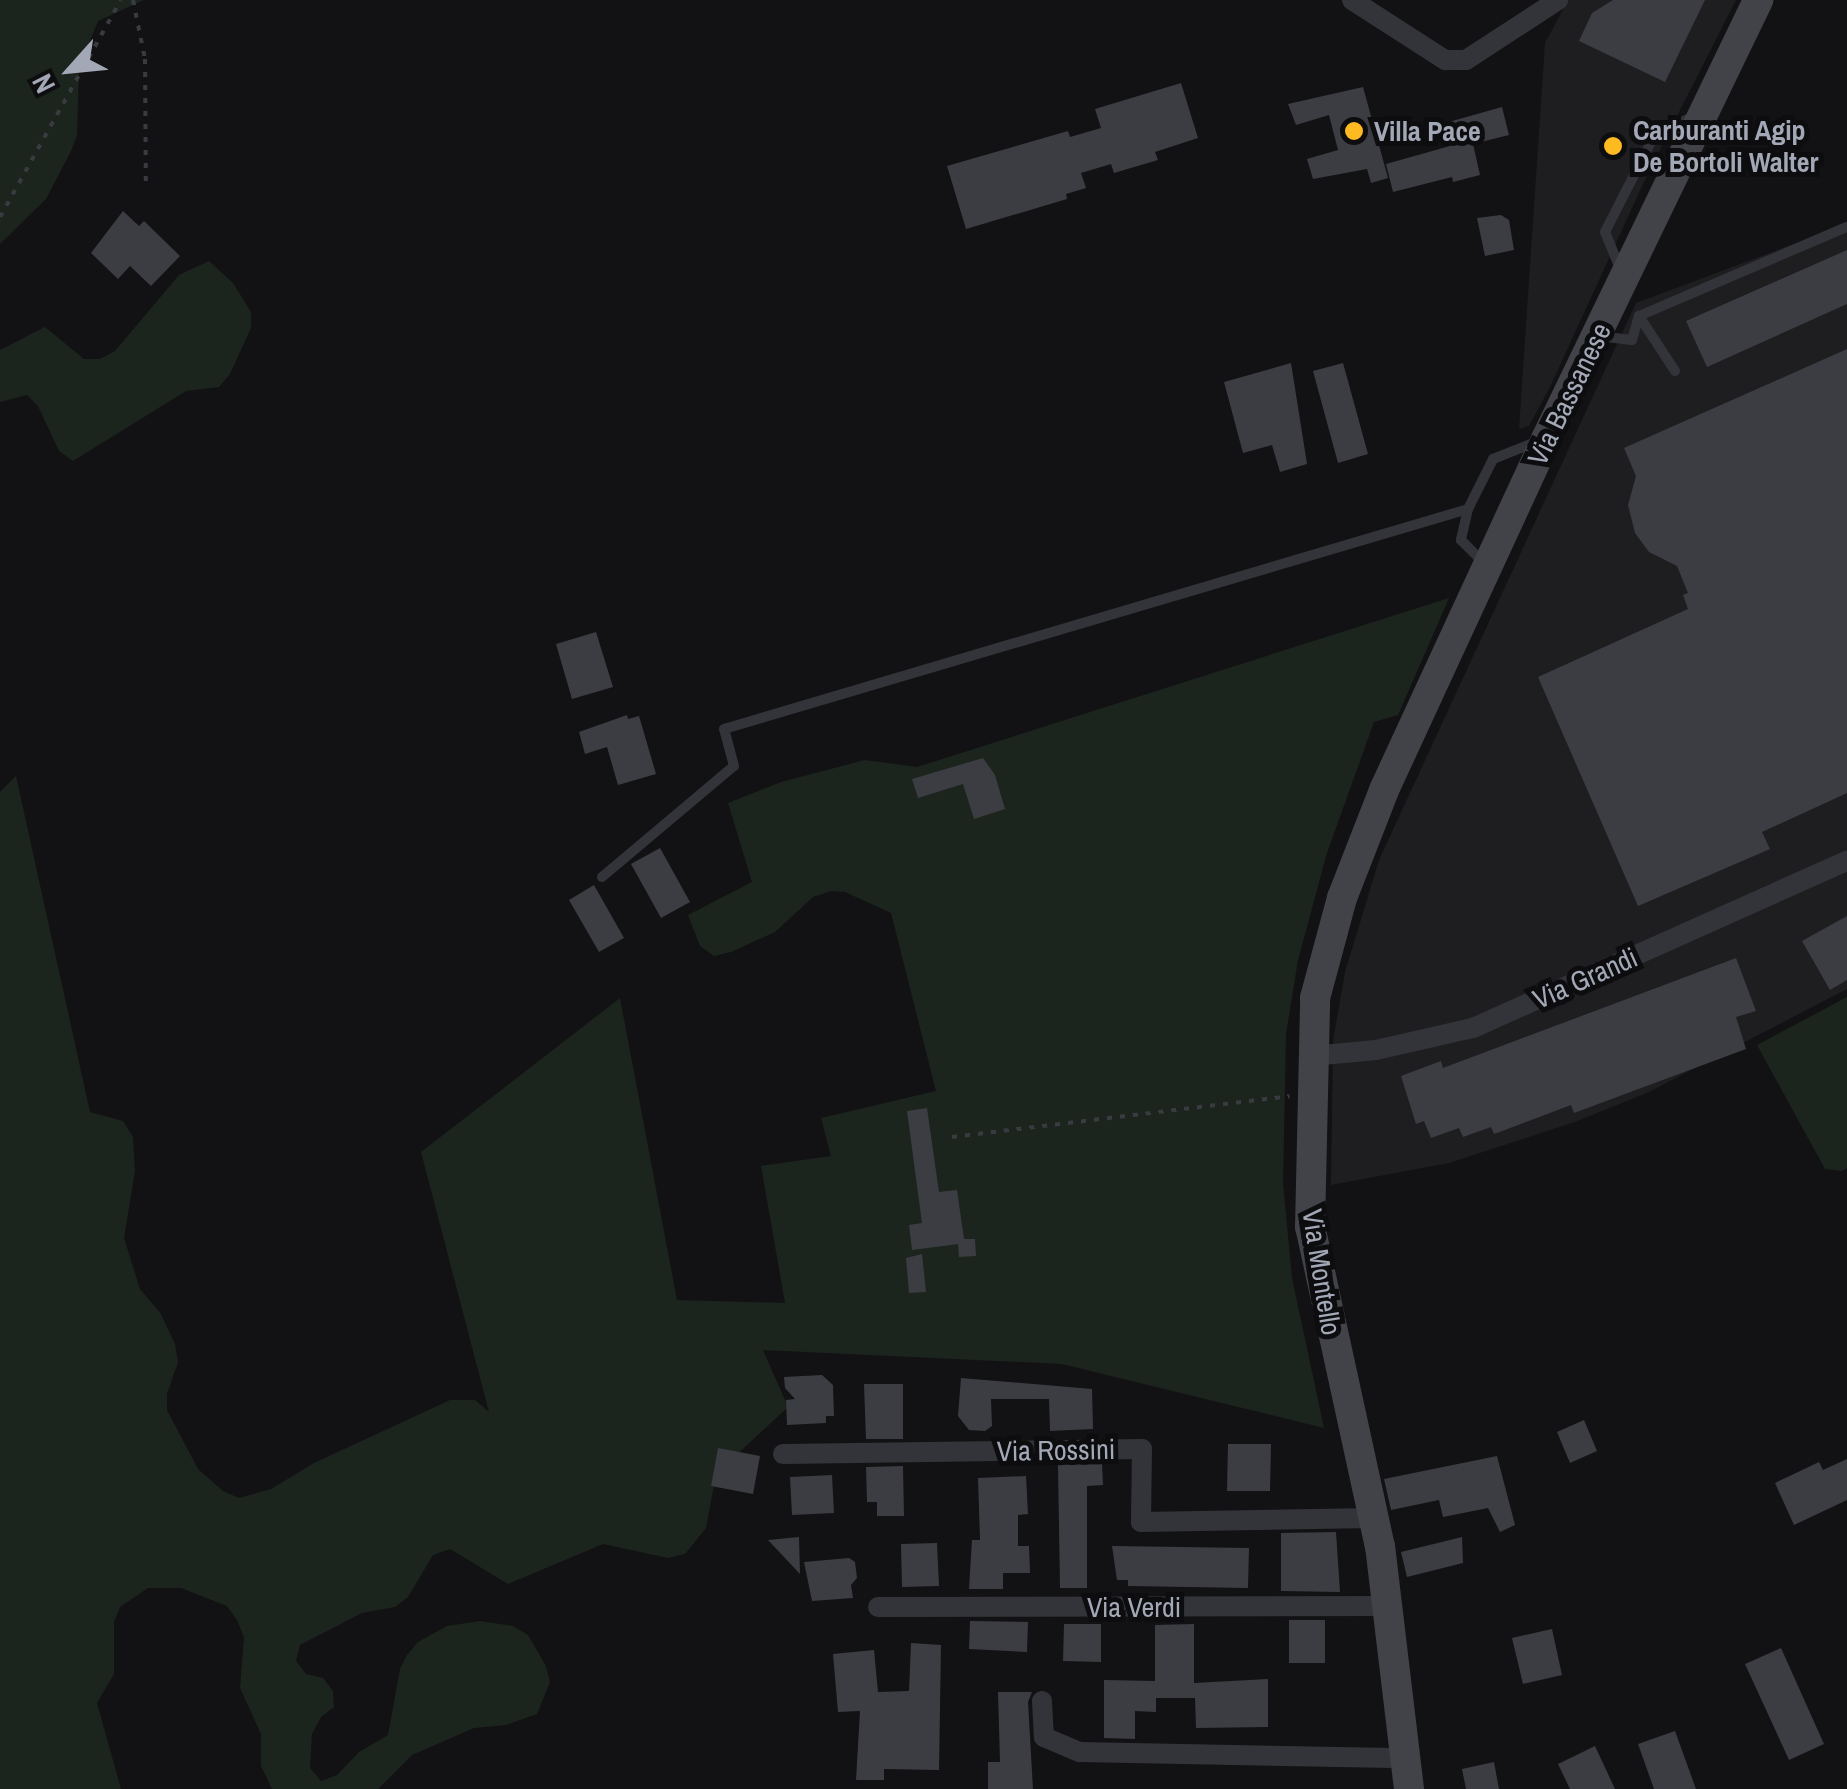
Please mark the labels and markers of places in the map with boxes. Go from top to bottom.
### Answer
place label: Carburanti Agip De Bortoli Walter [1633,113,1818,179]
place label: Villa Pace [1374,114,1481,148]
marker: Villa Pace [1343,120,1365,142]
marker: Carburanti Agip De Bortoli Walter [1602,135,1624,157]

